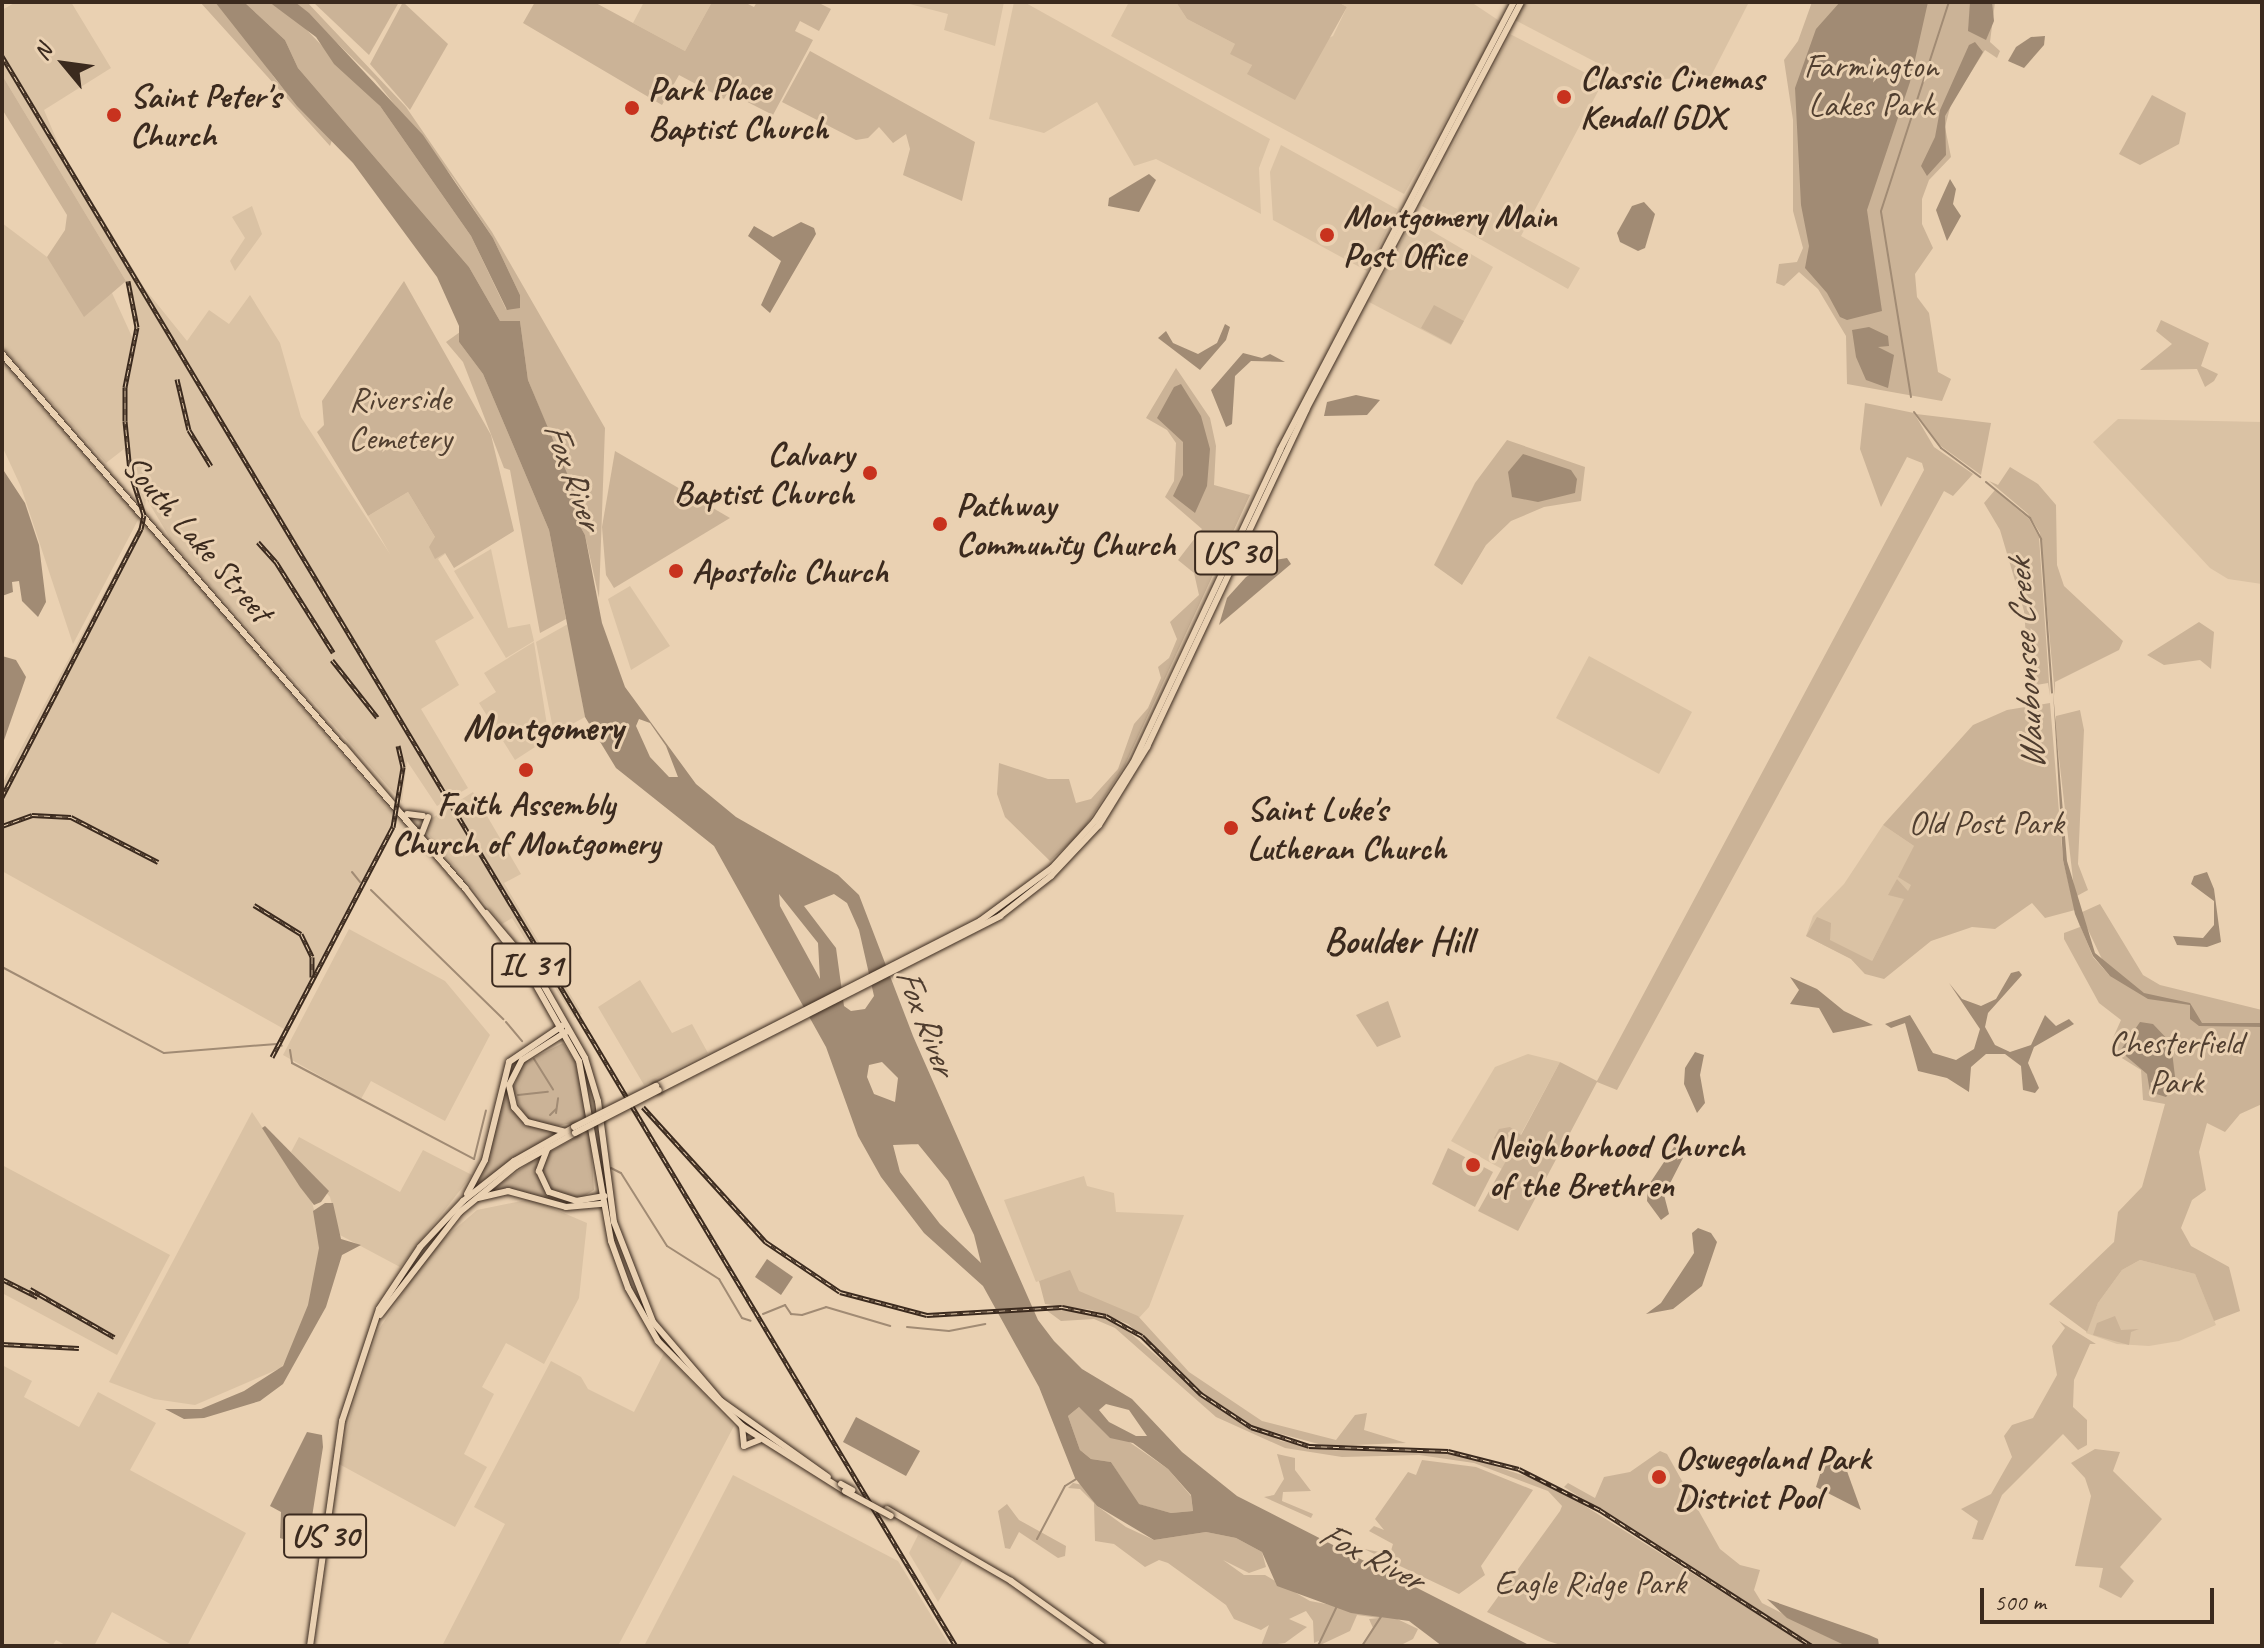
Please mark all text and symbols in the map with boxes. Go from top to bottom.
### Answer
north arrow [24,24,104,104]
text: N [27,40,59,65]
park label: Farmington Lakes Park [1804,45,1938,124]
place label: Classic Cinemas Kendall GDX [1580,57,1765,136]
place label: Park Place Baptist Church [648,68,829,148]
place label: Saint Peter's Church [130,75,281,154]
marker: Classic Cinemas Kendall GDX [1555,88,1573,106]
marker: Park Place Baptist Church [623,99,641,117]
marker: Saint Peter's Church [105,106,123,124]
place label: Montgomery Main Post Office [1343,195,1557,274]
marker: Montgomery Main Post Office [1318,226,1336,244]
park label: Riverside Cemetery [348,378,452,458]
water label: Fox River [533,415,613,535]
place label: Calvary Baptist Church [673,433,854,512]
street label: South Lake Street [113,445,283,631]
marker: Calvary Baptist Church [861,464,879,482]
place label: Pathway Community Church [956,484,1177,564]
marker: Pathway Community Church [931,515,949,533]
road number: US 30 [1194,525,1278,581]
place label: Apostolic Church [692,551,889,591]
water label: Waubonsee Creek [1997,559,2055,771]
marker: Apostolic Church [667,562,685,580]
district label: Montgomery [463,705,623,751]
marker: Faith Assembly Church of Montgomery [517,761,535,779]
place label: Faith Assembly Church of Montgomery [392,783,660,862]
place label: Saint Luke's Lutheran Church [1247,788,1448,868]
park label: Old Post Park [1908,803,2064,843]
marker: Saint Luke's Lutheran Church [1222,819,1240,837]
district label: Boulder Hill [1324,918,1472,964]
road number: IL 31 [491,937,571,993]
water label: Fox River [886,961,966,1081]
park label: Chesterfield Park [2109,1022,2243,1102]
place label: Neighborhood Church of the Brethren [1489,1125,1745,1204]
marker: Neighborhood Church of the Brethren [1464,1156,1482,1174]
place label: Oswegoland Park District Pool [1675,1437,1870,1516]
marker: Oswegoland Park District Pool [1650,1468,1668,1486]
road number: US 30 [283,1508,367,1564]
water label: Fox River [1311,1511,1431,1601]
park label: Eagle Ridge Park [1493,1563,1687,1603]
scale bar [1984,1572,2218,1622]
text: 500 m [1994,1587,2046,1617]

